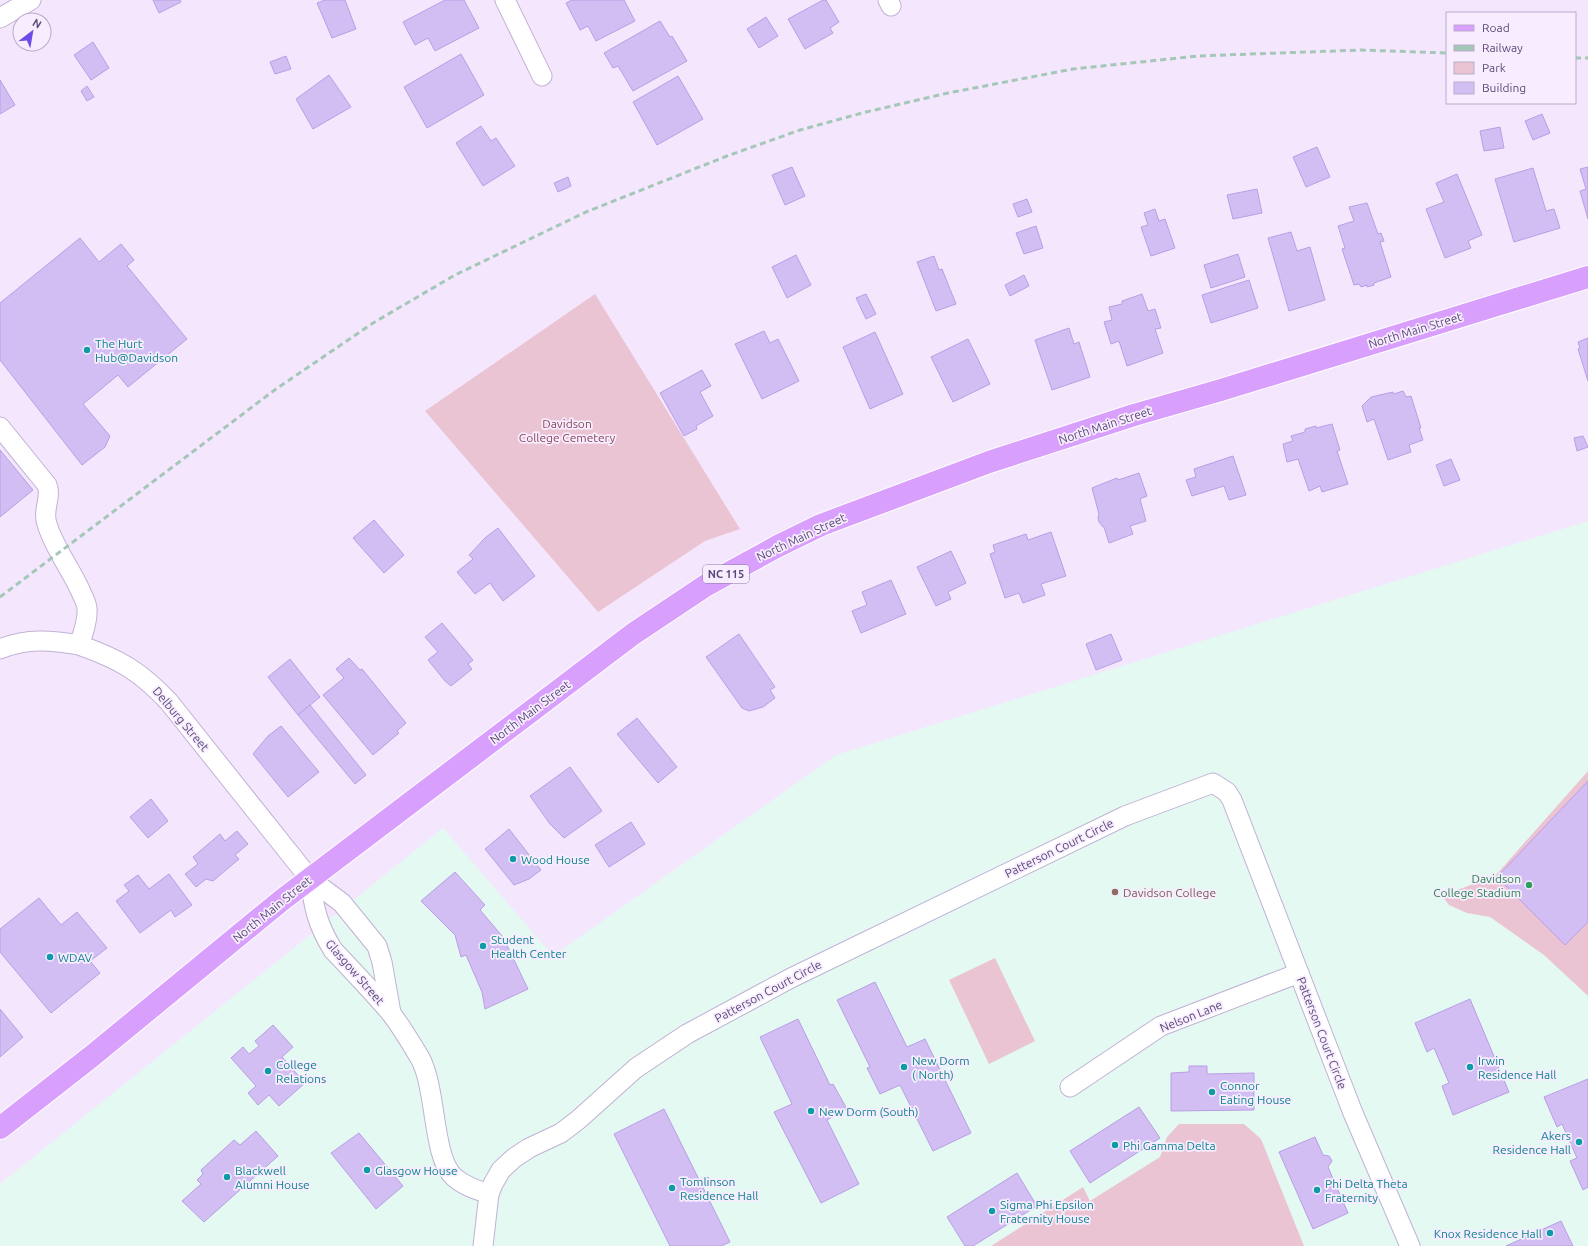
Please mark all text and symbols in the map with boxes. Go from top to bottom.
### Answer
north arrow [12,12,52,52]
legend [1446,12,1576,104]
text: N [31,16,44,31]
text: Road [1482,21,1510,34]
text: Railway [1482,41,1523,54]
text: Park [1482,61,1506,74]
text: Building [1482,81,1526,94]
street label: North Main Street [1367,310,1464,350]
place label: The Hurt Hub@Davidson [95,337,178,364]
marker: The Hurt Hub@Davidson [82,345,92,355]
street label: North Main Street [1057,404,1153,446]
park label: Davidson College Cemetery [519,417,615,444]
street label: North Main Street [754,510,848,563]
road number: NC 115 [703,565,749,583]
street label: North Main Street [487,677,573,746]
street label: Delburg Street [150,684,212,754]
street label: Patterson Court Circle [1003,816,1115,880]
place label: Wood House [521,853,590,866]
marker: Wood House [508,854,518,864]
place label: Davidson College Stadium [1433,872,1521,899]
street label: North Main Street [230,873,314,945]
marker: Davidson College Stadium [1524,880,1534,890]
place label: Davidson College [1123,886,1216,899]
marker: Davidson College [1110,887,1120,897]
place label: Student Health Center [491,933,567,960]
street label: Glasgow Street [323,937,387,1007]
marker: Student Health Center [478,941,488,951]
place label: WDAV [58,951,93,964]
marker: WDAV [45,952,55,962]
street label: Patterson Court Circle [712,957,824,1025]
street label: Patterson Court Circle [1295,975,1349,1091]
street label: Nelson Lane [1158,998,1224,1034]
place label: New Dorm ( North) [912,1054,970,1082]
place label: Irwin Residence Hall [1478,1054,1556,1081]
place label: College Relations [276,1058,326,1085]
marker: New Dorm ( North) [899,1062,909,1072]
marker: Irwin Residence Hall [1465,1062,1475,1072]
marker: College Relations [263,1066,273,1076]
place label: Connor Eating House [1220,1079,1291,1106]
marker: Connor Eating House [1207,1087,1217,1097]
place label: New Dorm (South) [819,1105,918,1119]
marker: New Dorm (South) [806,1106,816,1116]
place label: Akers Residence Hall [1493,1129,1571,1156]
marker: Akers Residence Hall [1574,1137,1584,1147]
place label: Phi Gamma Delta [1123,1139,1216,1152]
marker: Phi Gamma Delta [1110,1140,1120,1150]
place label: Blackwell Alumni House [235,1164,310,1191]
place label: Glasgow House [375,1164,458,1177]
marker: Glasgow House [362,1165,372,1175]
marker: Blackwell Alumni House [222,1172,232,1182]
place label: Tomlinson Residence Hall [680,1175,758,1202]
place label: Phi Delta Theta Fraternity [1325,1177,1408,1204]
marker: Tomlinson Residence Hall [667,1183,677,1193]
marker: Phi Delta Theta Fraternity [1312,1185,1322,1195]
place label: Sigma Phi Epsilon Fraternity House [1000,1198,1094,1225]
marker: Sigma Phi Epsilon Fraternity House [987,1206,997,1216]
place label: Knox Residence Hall [1434,1227,1542,1240]
marker: Knox Residence Hall [1545,1228,1555,1238]

